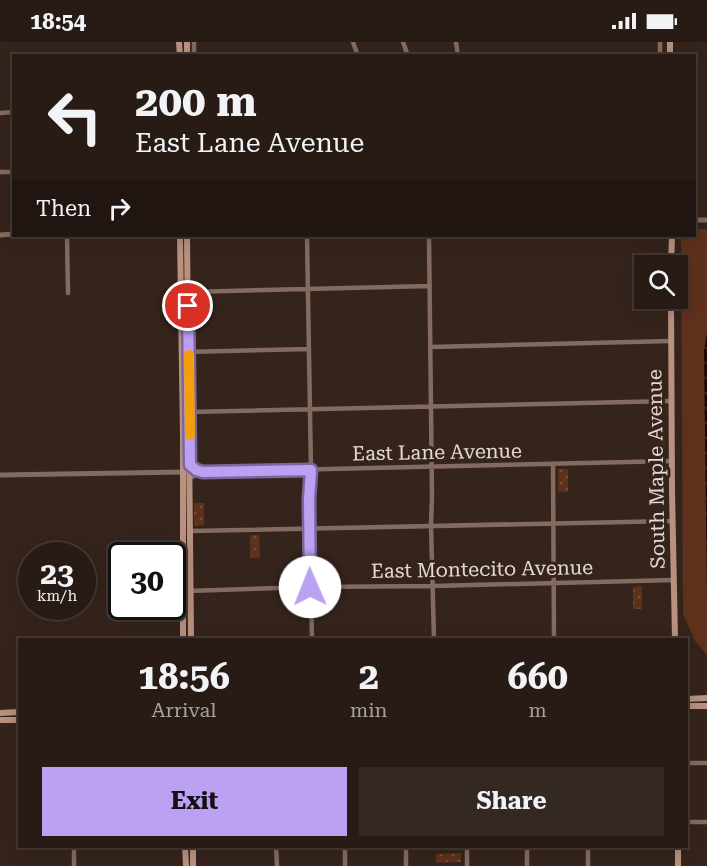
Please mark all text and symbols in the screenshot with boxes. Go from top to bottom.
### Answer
text: 18:54 [30,9,86,34]
text: 200 m [135,77,257,126]
icon: left [36,78,114,156]
text: East Lane Avenue [135,127,364,159]
icon: right [103,192,136,225]
text: Then [36,196,91,221]
map controls [634,255,688,309]
button: search [634,255,688,309]
pin [162,280,213,331]
icon: arrive [171,289,204,322]
street label: South Maple Avenue [642,369,670,569]
street label: East Lane Avenue [352,439,522,465]
speed limit sign: 30 [108,542,186,620]
position arrow [278,555,342,619]
street label: East Montecito Avenue [371,555,593,583]
text: 23 [40,556,74,591]
text: km/h [37,587,77,605]
text: 18:56 [138,656,230,698]
text: 2 [359,656,379,698]
text: 660 [508,656,568,698]
text: Arrival [151,698,216,722]
text: min [350,698,387,722]
text: m [529,698,547,722]
button: Exit [42,767,347,836]
button: Share [359,767,664,836]

